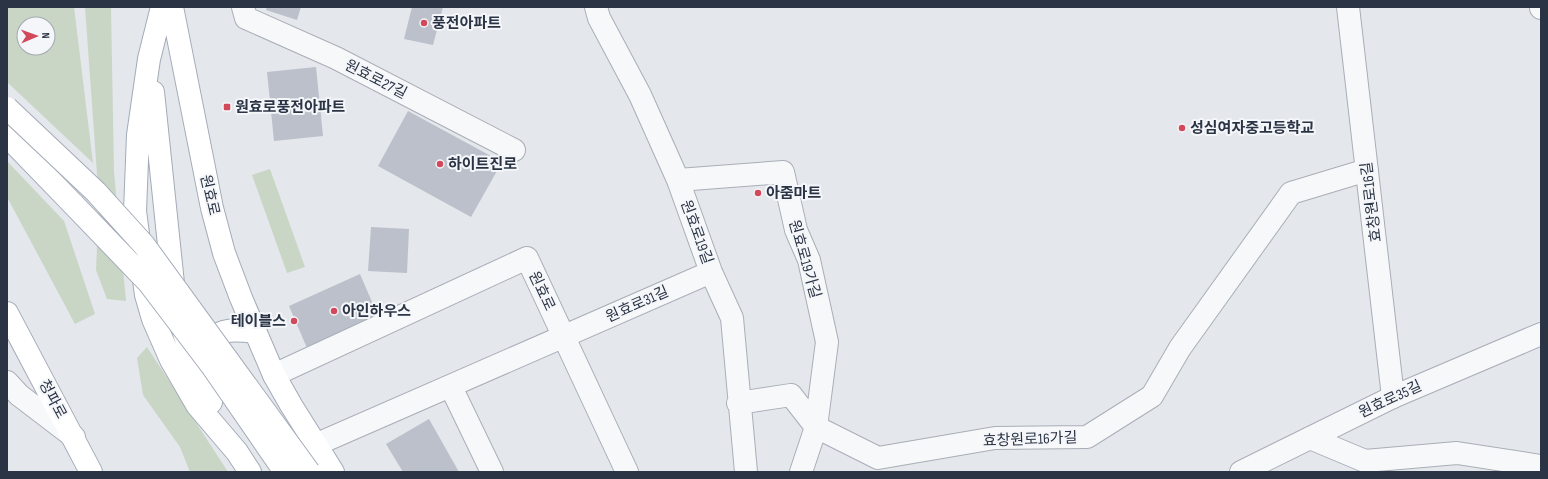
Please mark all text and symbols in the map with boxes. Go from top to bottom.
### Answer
place label: 풍전아파트 [432,14,501,33]
north arrow [16,16,56,56]
marker: 풍전아파트 [419,18,429,28]
text: N [39,33,52,39]
street label: 원효로27길 [341,56,410,103]
place label: 원효로풍전아파트 [235,98,346,117]
marker: 원효로풍전아파트 [222,102,232,112]
place label: 성심여자중고등학교 [1190,119,1314,138]
marker: 성심여자중고등학교 [1177,123,1187,133]
place label: 하이트진로 [448,155,517,174]
marker: 하이트진로 [435,159,445,169]
street label: 효창원로16길 [1357,161,1386,243]
street label: 원효로 [196,173,223,217]
place label: 아줌마트 [766,184,821,203]
marker: 아줌마트 [753,188,763,198]
street label: 원효로19길 [676,197,717,267]
street label: 원효로19가길 [784,218,825,301]
street label: 원효로 [524,268,559,314]
street label: 원효로31길 [603,282,672,327]
place label: 아인하우스 [342,302,411,321]
marker: 아인하우스 [329,306,339,316]
place label: 테이블스 [231,312,286,331]
marker: 테이블스 [289,316,299,326]
street label: 청파로 [34,376,71,422]
street label: 원효로35길 [1356,377,1425,422]
street label: 효창원로16가길 [982,428,1078,451]

